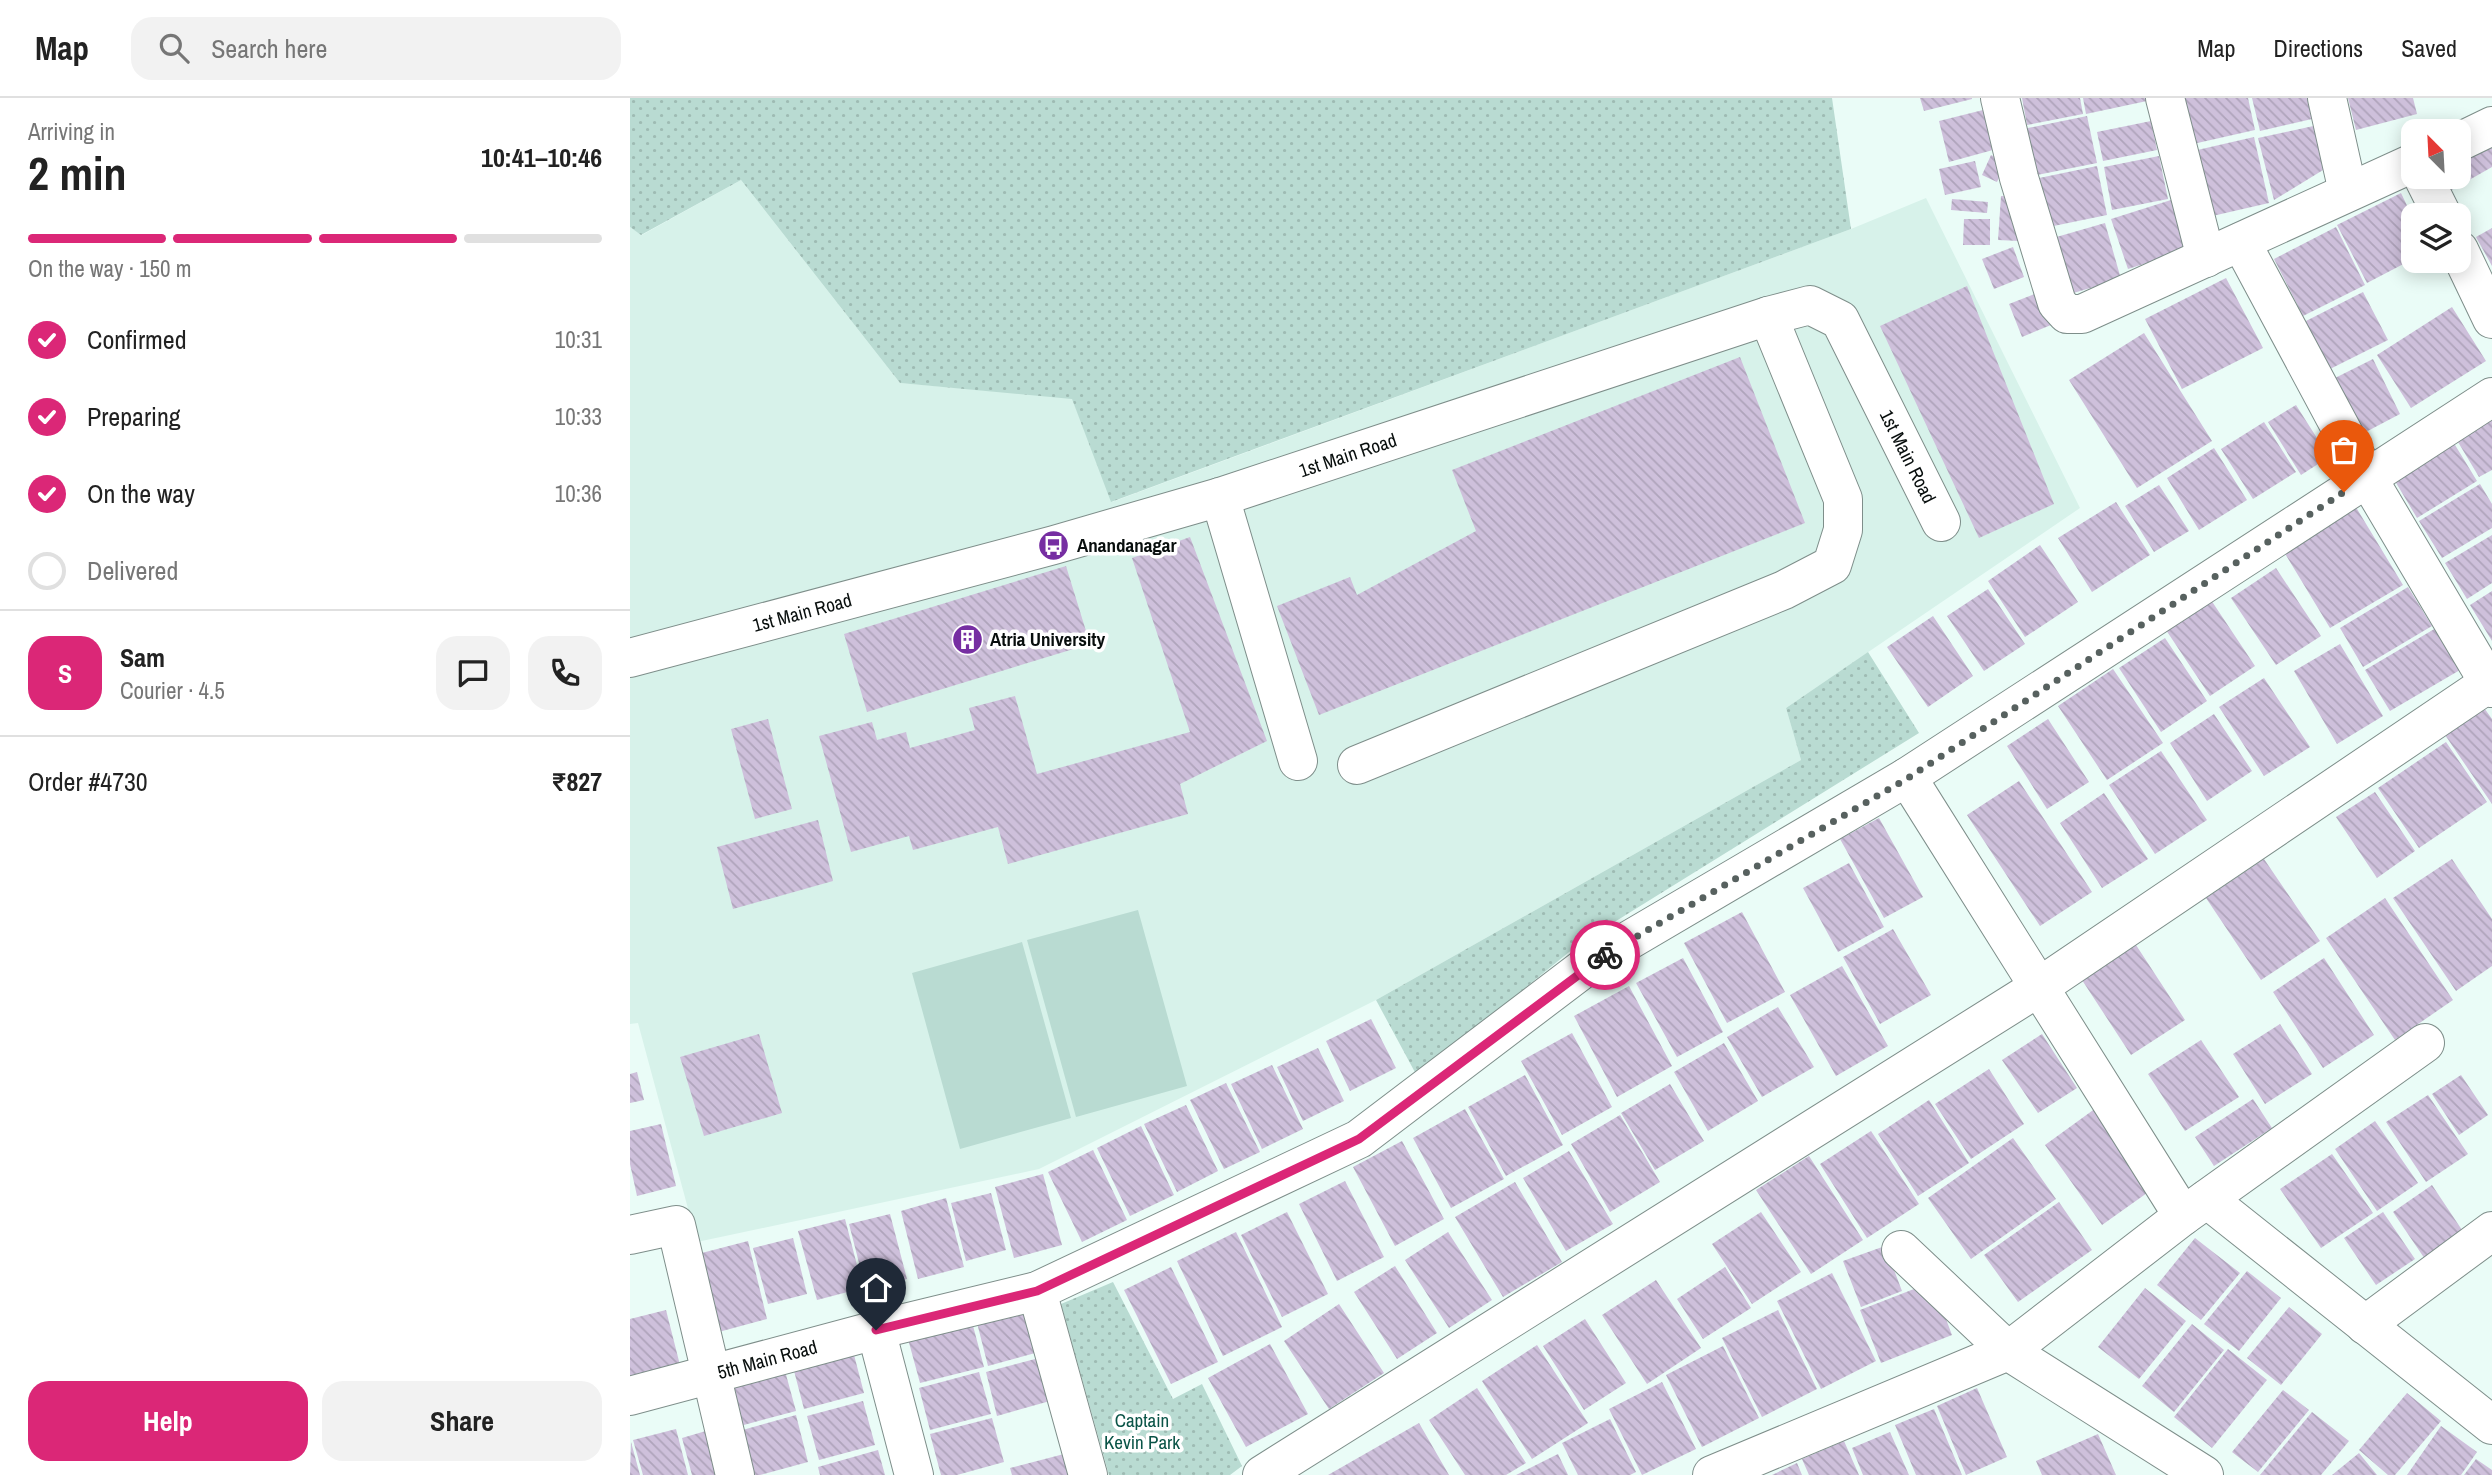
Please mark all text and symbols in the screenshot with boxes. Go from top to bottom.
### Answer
search box [131,17,621,80]
text: Map [35,26,89,70]
icon: search [155,29,193,67]
text: Search here [211,31,327,66]
text: Map [2197,32,2235,64]
text: Directions [2273,32,2363,64]
text: Saved [2401,32,2457,64]
text: Arriving in [28,116,115,147]
north arrow [2401,119,2471,189]
map controls [2401,119,2471,273]
text: 10:41–10:46 [481,140,602,175]
text: 2 min [28,142,127,204]
button: layers [2401,203,2471,273]
text: On the way · 150 m [28,253,192,284]
icon: check [28,321,66,359]
text: Confirmed [87,322,187,357]
text: 10:31 [555,324,602,355]
icon: check [28,398,66,436]
text: Preparing [87,399,181,434]
text: 10:33 [555,401,602,432]
street label: 1st Main Road [1874,405,1942,507]
pin [2314,420,2374,492]
street label: 1st Main Road [1295,427,1400,483]
icon: bag [2325,431,2363,469]
icon: check [28,475,66,513]
text: On the way [87,476,195,511]
text: 10:36 [555,478,602,509]
bus stop icon: Anandanagar [1037,528,1071,562]
place label: Anandanagar [1077,532,1177,558]
text: Delivered [87,553,178,588]
street label: 1st Main Road [750,587,854,638]
building icon: Atria University [950,622,984,656]
place label: Atria University [990,626,1105,652]
button: chat [436,636,510,710]
button: phone [528,636,602,710]
text: Sam [120,640,165,675]
text: S [58,656,72,691]
text: Courier · 4.5 [120,675,225,706]
text: Order #4730 [28,764,148,799]
text: ₹827 [551,764,602,799]
courier [1570,920,1640,990]
icon: bike [1586,936,1624,974]
pin [846,1258,906,1330]
icon: home [857,1269,895,1307]
street label: 5th Main Road [714,1333,820,1385]
button: Help [28,1381,308,1461]
button: Share [322,1381,602,1461]
park label: Captain Kevin Park [1104,1407,1180,1455]

